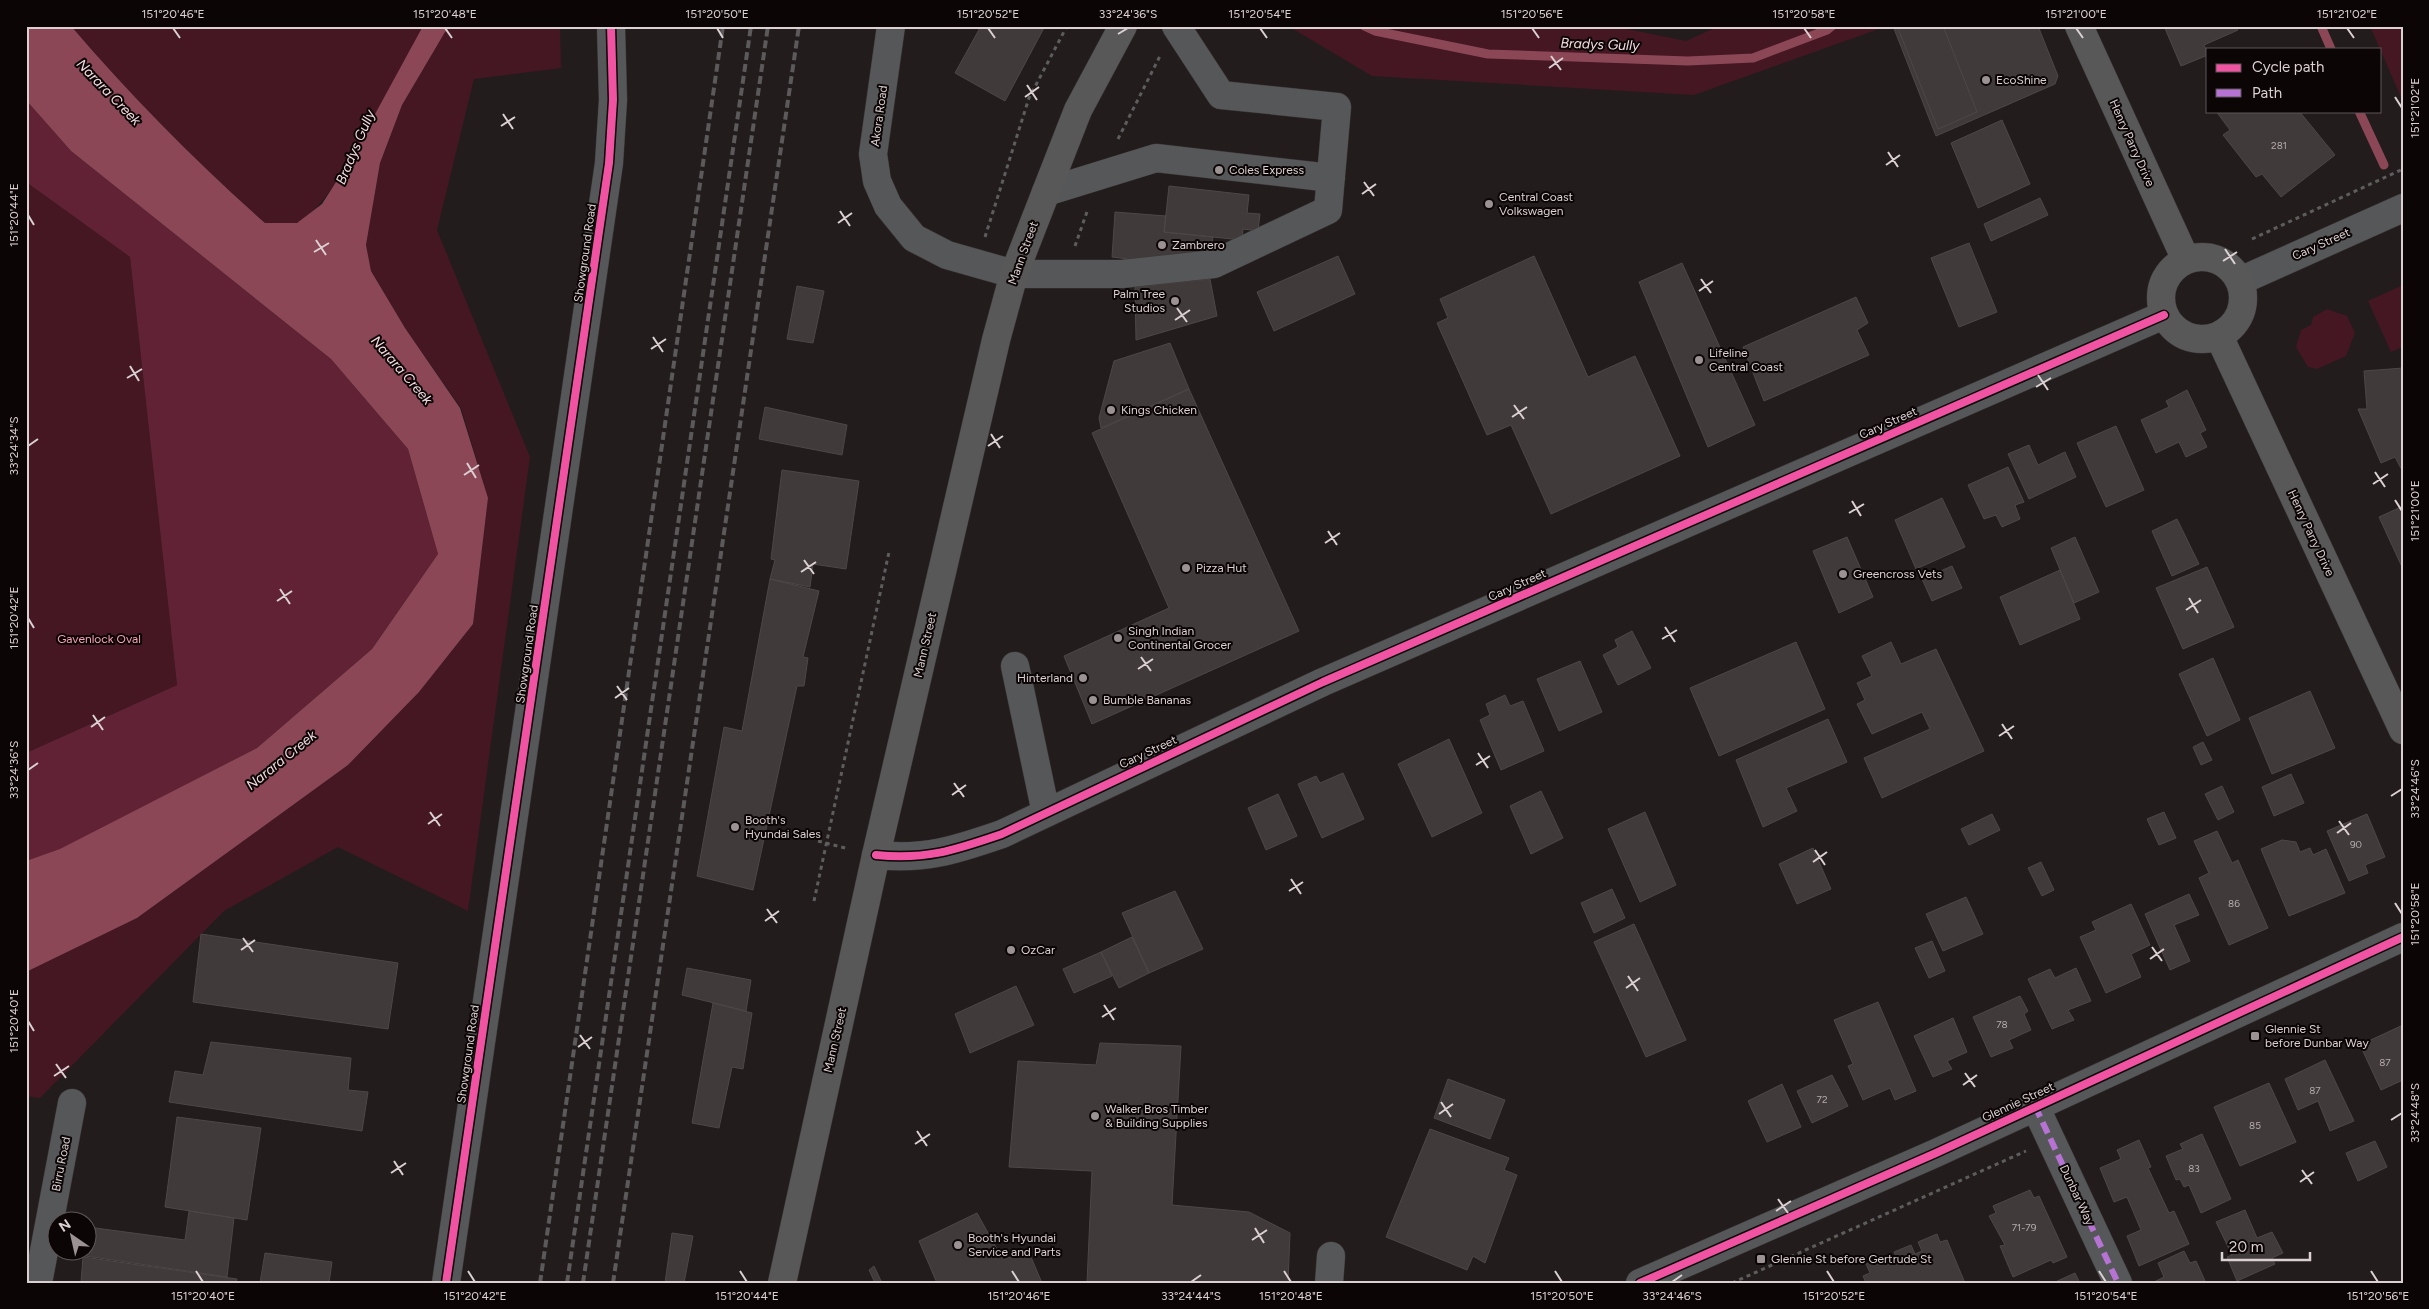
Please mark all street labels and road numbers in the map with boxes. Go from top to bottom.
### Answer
street label: Akora Road [868,85,890,147]
street label: Henry Parry Drive [2107,97,2158,189]
street label: Showground Road [571,203,599,303]
street label: Mann Street [1005,219,1041,287]
street label: Cary Street [2290,225,2352,263]
street label: Cary Street [1857,404,1919,442]
street label: Henry Parry Drive [2285,488,2337,579]
street label: Cary Street [1486,566,1548,604]
street label: Showground Road [513,604,541,704]
street label: Mann Street [911,611,939,679]
street label: Cary Street [1117,732,1179,771]
street label: Showground Road [454,1004,482,1104]
street label: Mann Street [821,1006,849,1074]
street label: Glennie Street [1980,1079,2057,1125]
street label: Birru Road [49,1135,73,1193]
street label: Dunbar Way [2057,1162,2097,1228]

